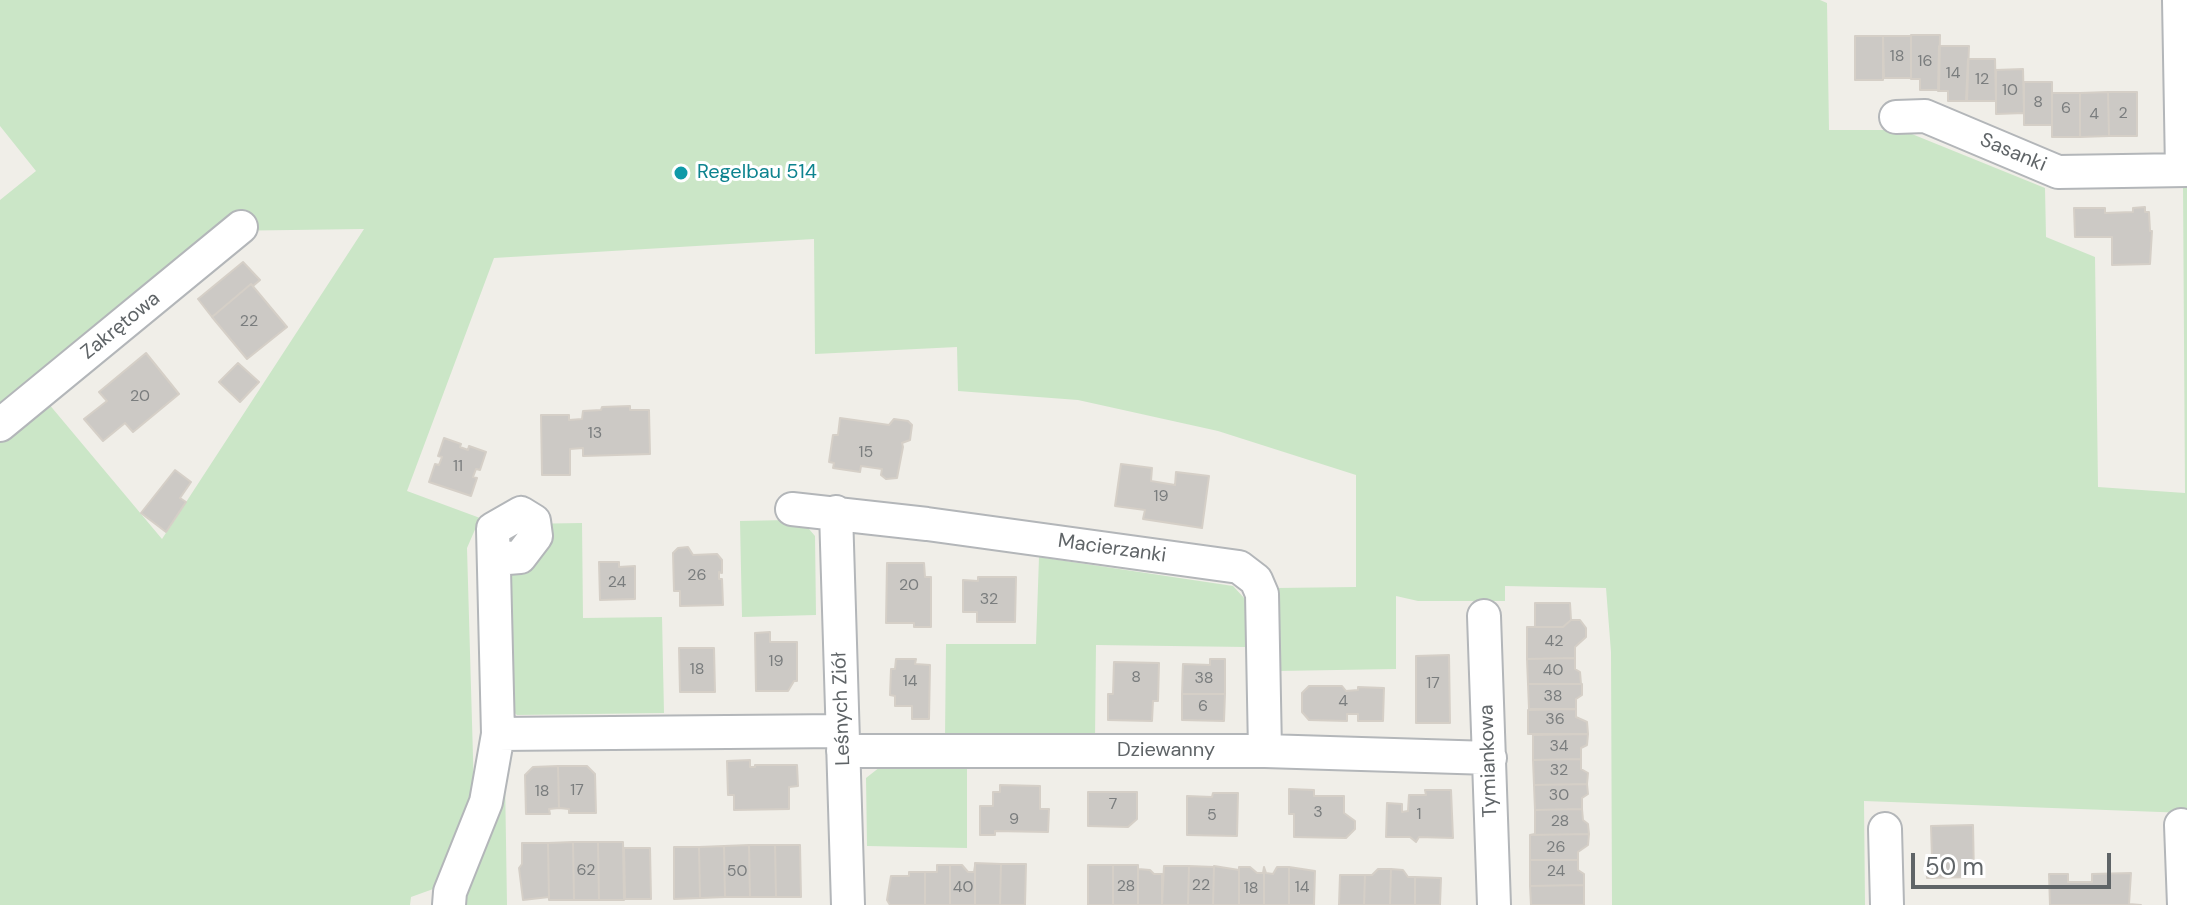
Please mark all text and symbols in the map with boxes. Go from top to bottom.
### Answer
house number: 18 [1890,47,1904,67]
house number: 16 [1917,52,1933,72]
house number: 14 [1946,64,1960,84]
house number: 12 [1975,70,1989,90]
house number: 10 [2002,81,2018,101]
house number: 8 [2033,93,2043,113]
house number: 6 [2061,99,2071,119]
house number: 2 [2118,104,2128,124]
house number: 4 [2089,105,2099,125]
street label: Sasanki [1976,128,2050,178]
place label: Regelbau 514 [697,161,817,185]
marker: Regelbau 514 [672,164,690,182]
street label: Zakrętowa [77,287,165,365]
house number: 22 [240,312,258,332]
house number: 20 [130,387,150,407]
house number: 13 [588,424,602,444]
house number: 15 [859,443,873,463]
house number: 11 [453,457,463,477]
house number: 19 [1153,487,1169,507]
street label: Macierzanki [1056,530,1168,568]
house number: 26 [687,566,707,586]
house number: 24 [608,573,626,593]
house number: 20 [899,576,919,596]
house number: 32 [980,590,998,610]
house number: 42 [1545,632,1563,652]
house number: 19 [768,652,784,672]
street label: Leśnych Ziół [828,652,856,766]
house number: 18 [690,660,704,680]
house number: 40 [1543,661,1563,681]
house number: 8 [1131,668,1141,688]
house number: 38 [1194,669,1214,689]
house number: 14 [903,672,917,692]
house number: 17 [1426,674,1440,694]
house number: 38 [1543,687,1563,707]
house number: 4 [1338,692,1348,712]
house number: 6 [1198,697,1208,717]
street label: Tymiankowa [1475,704,1503,818]
house number: 36 [1545,710,1565,730]
house number: 34 [1549,737,1569,757]
street label: Dziewanny [1117,739,1215,763]
house number: 32 [1550,761,1568,781]
house number: 17 [570,781,584,801]
house number: 18 [535,782,549,802]
house number: 30 [1549,786,1569,806]
house number: 7 [1109,795,1117,815]
house number: 3 [1313,803,1323,823]
house number: 1 [1417,805,1421,825]
house number: 5 [1207,806,1217,826]
house number: 9 [1009,810,1019,830]
house number: 28 [1551,812,1569,832]
scale bar [1915,837,2115,887]
house number: 26 [1546,838,1566,858]
text: 50 m [1925,851,1984,882]
house number: 62 [577,861,595,881]
house number: 50 [727,862,747,882]
house number: 24 [1547,862,1565,882]
house number: 22 [1192,876,1210,896]
house number: 28 [1117,877,1135,897]
house number: 40 [953,878,973,898]
house number: 14 [1295,878,1309,898]
house number: 18 [1244,879,1258,899]

